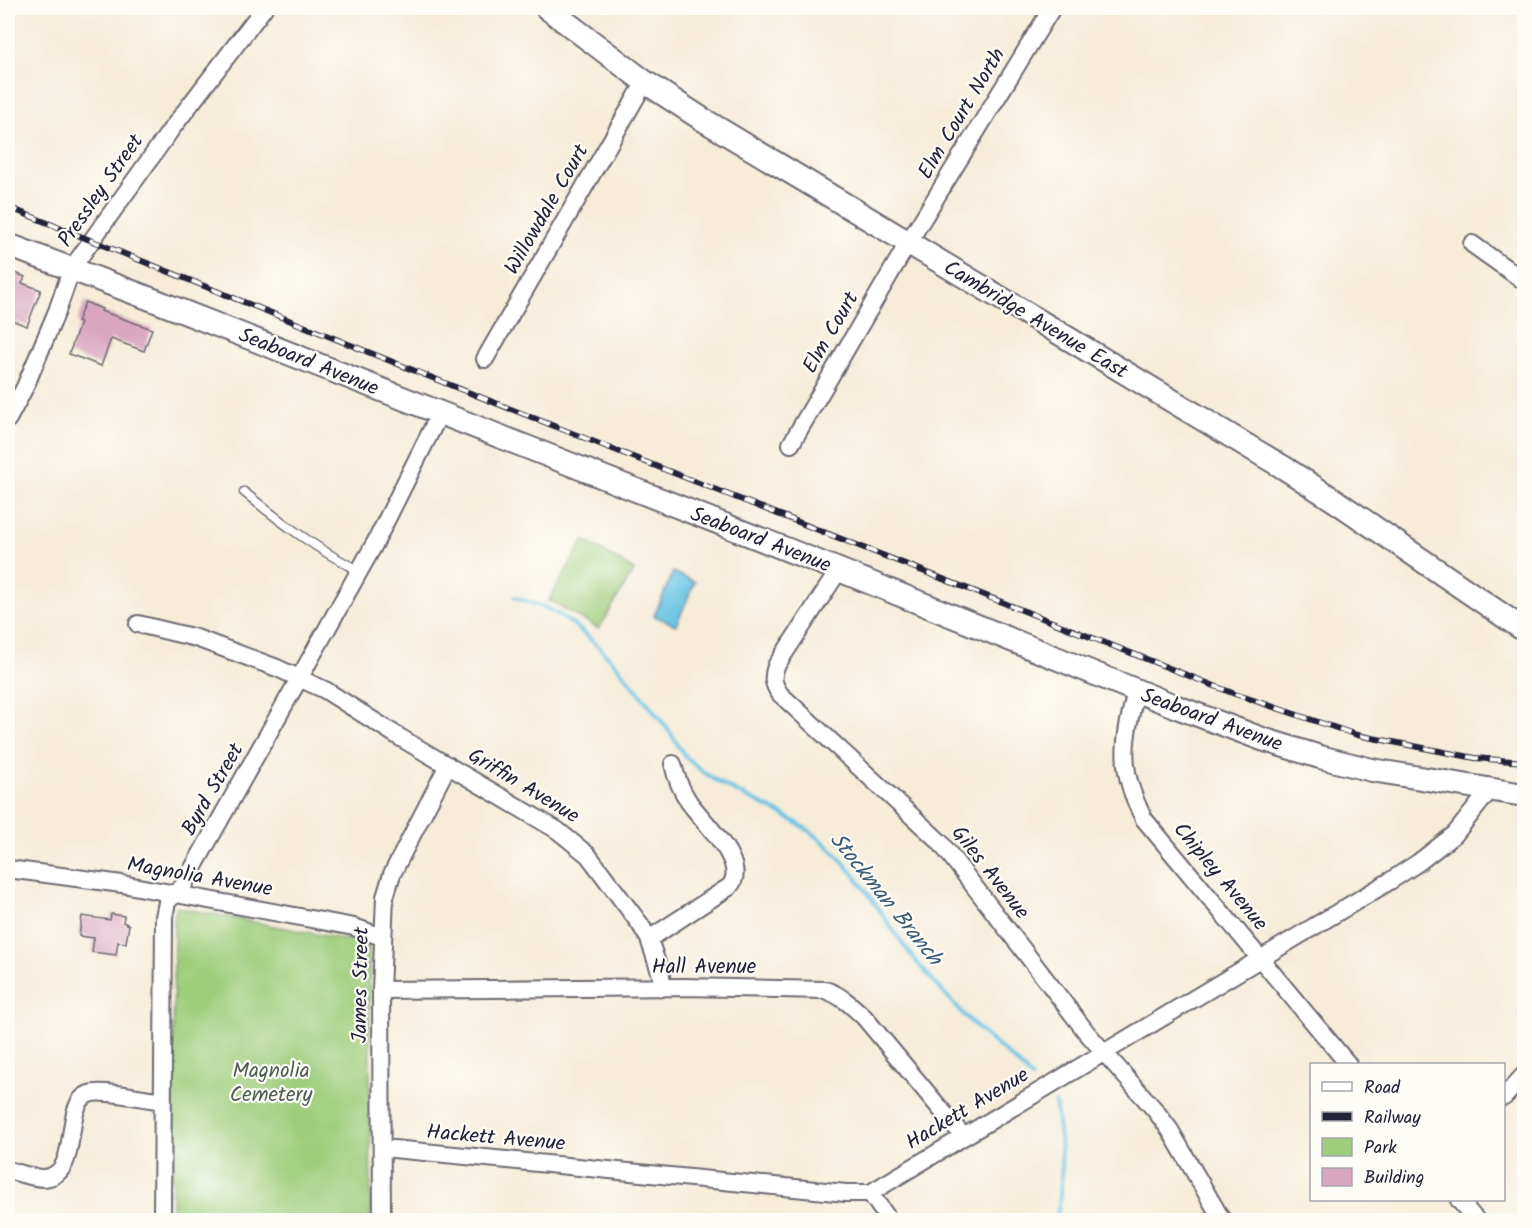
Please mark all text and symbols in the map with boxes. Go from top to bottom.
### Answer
street label: Elm Court North [910,42,1015,186]
street label: Pressley Street [50,127,153,254]
street label: Willowdale Court [497,138,599,281]
street label: Cambridge Avenue East [937,252,1134,389]
street label: Elm Court [795,285,868,380]
street label: Seaboard Avenue [233,319,384,406]
street label: Seaboard Avenue [685,498,836,583]
street label: Seaboard Avenue [1136,680,1287,761]
street label: Byrd Street [173,736,254,842]
street label: Griffin Avenue [461,740,586,833]
street label: Chipley Avenue [1164,815,1276,939]
street label: Giles Avenue [942,819,1038,927]
water label: Stockman Branch [820,825,952,976]
street label: Magnolia Avenue [124,848,276,907]
street label: James Street [344,926,379,1044]
street label: Hall Avenue [652,951,757,984]
park label: Magnolia Cemetery [230,1055,312,1112]
street label: Hackett Avenue [900,1059,1036,1159]
legend [1310,1063,1505,1201]
text: Road [1364,1074,1401,1103]
text: Railway [1364,1104,1421,1133]
street label: Hackett Avenue [425,1116,567,1161]
text: Park [1364,1134,1397,1163]
text: Building [1364,1164,1424,1193]

